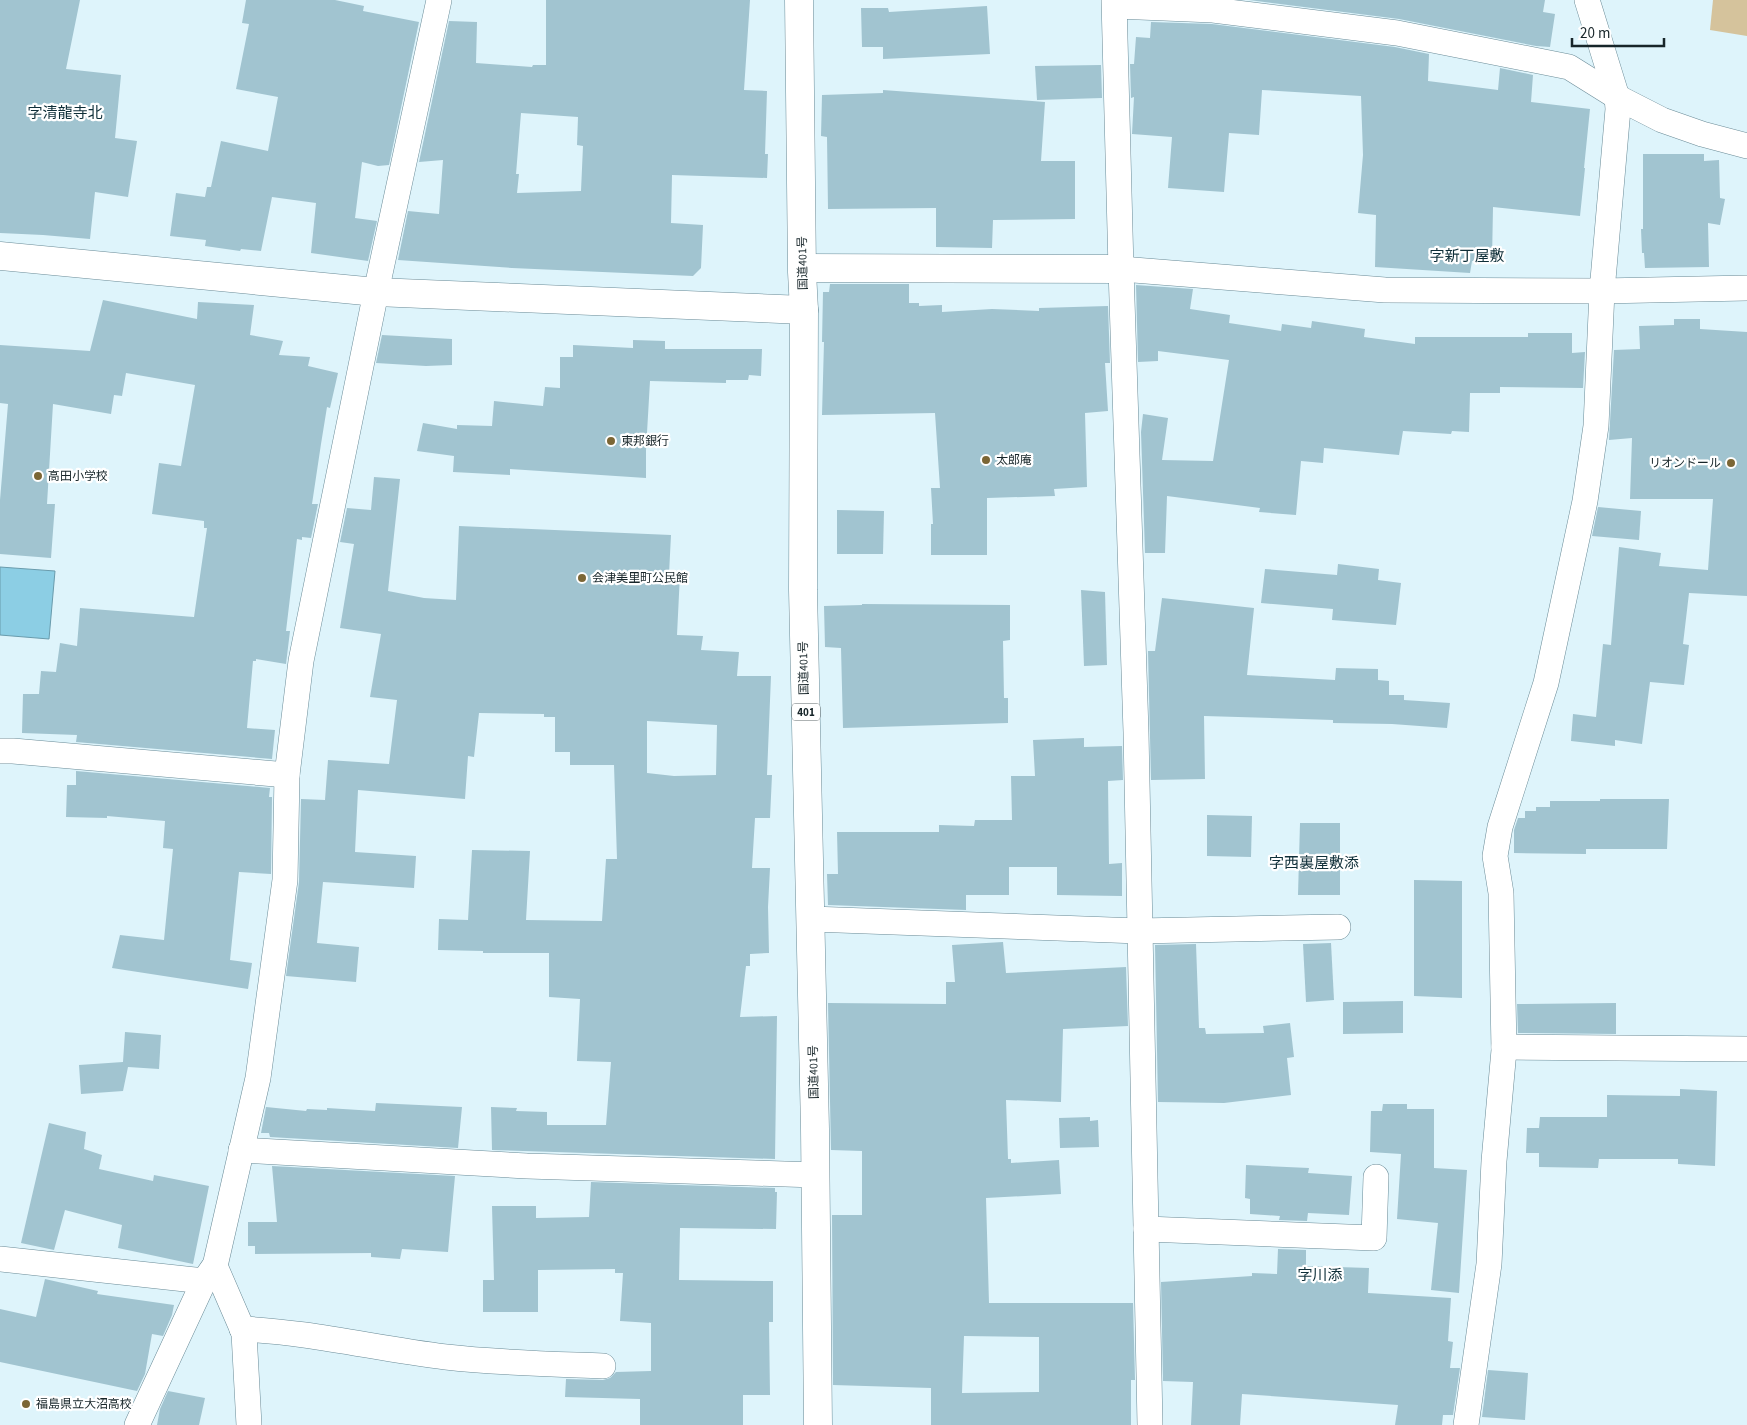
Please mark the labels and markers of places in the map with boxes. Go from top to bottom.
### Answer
place label: 東邦銀行 [621,433,669,450]
marker: 東邦銀行 [605,435,617,447]
place label: 太郎庵 [996,452,1032,469]
marker: 太郎庵 [980,454,992,466]
place label: リオンドール [1649,455,1721,472]
marker: リオンドール [1725,457,1737,469]
place label: 高田小学校 [48,468,108,485]
marker: 高田小学校 [32,470,44,482]
place label: 会津美里町公民館 [592,570,688,587]
marker: 会津美里町公民館 [576,572,588,584]
place label: 福島県立大沼高校 [36,1396,132,1413]
marker: 福島県立大沼高校 [20,1398,32,1410]

